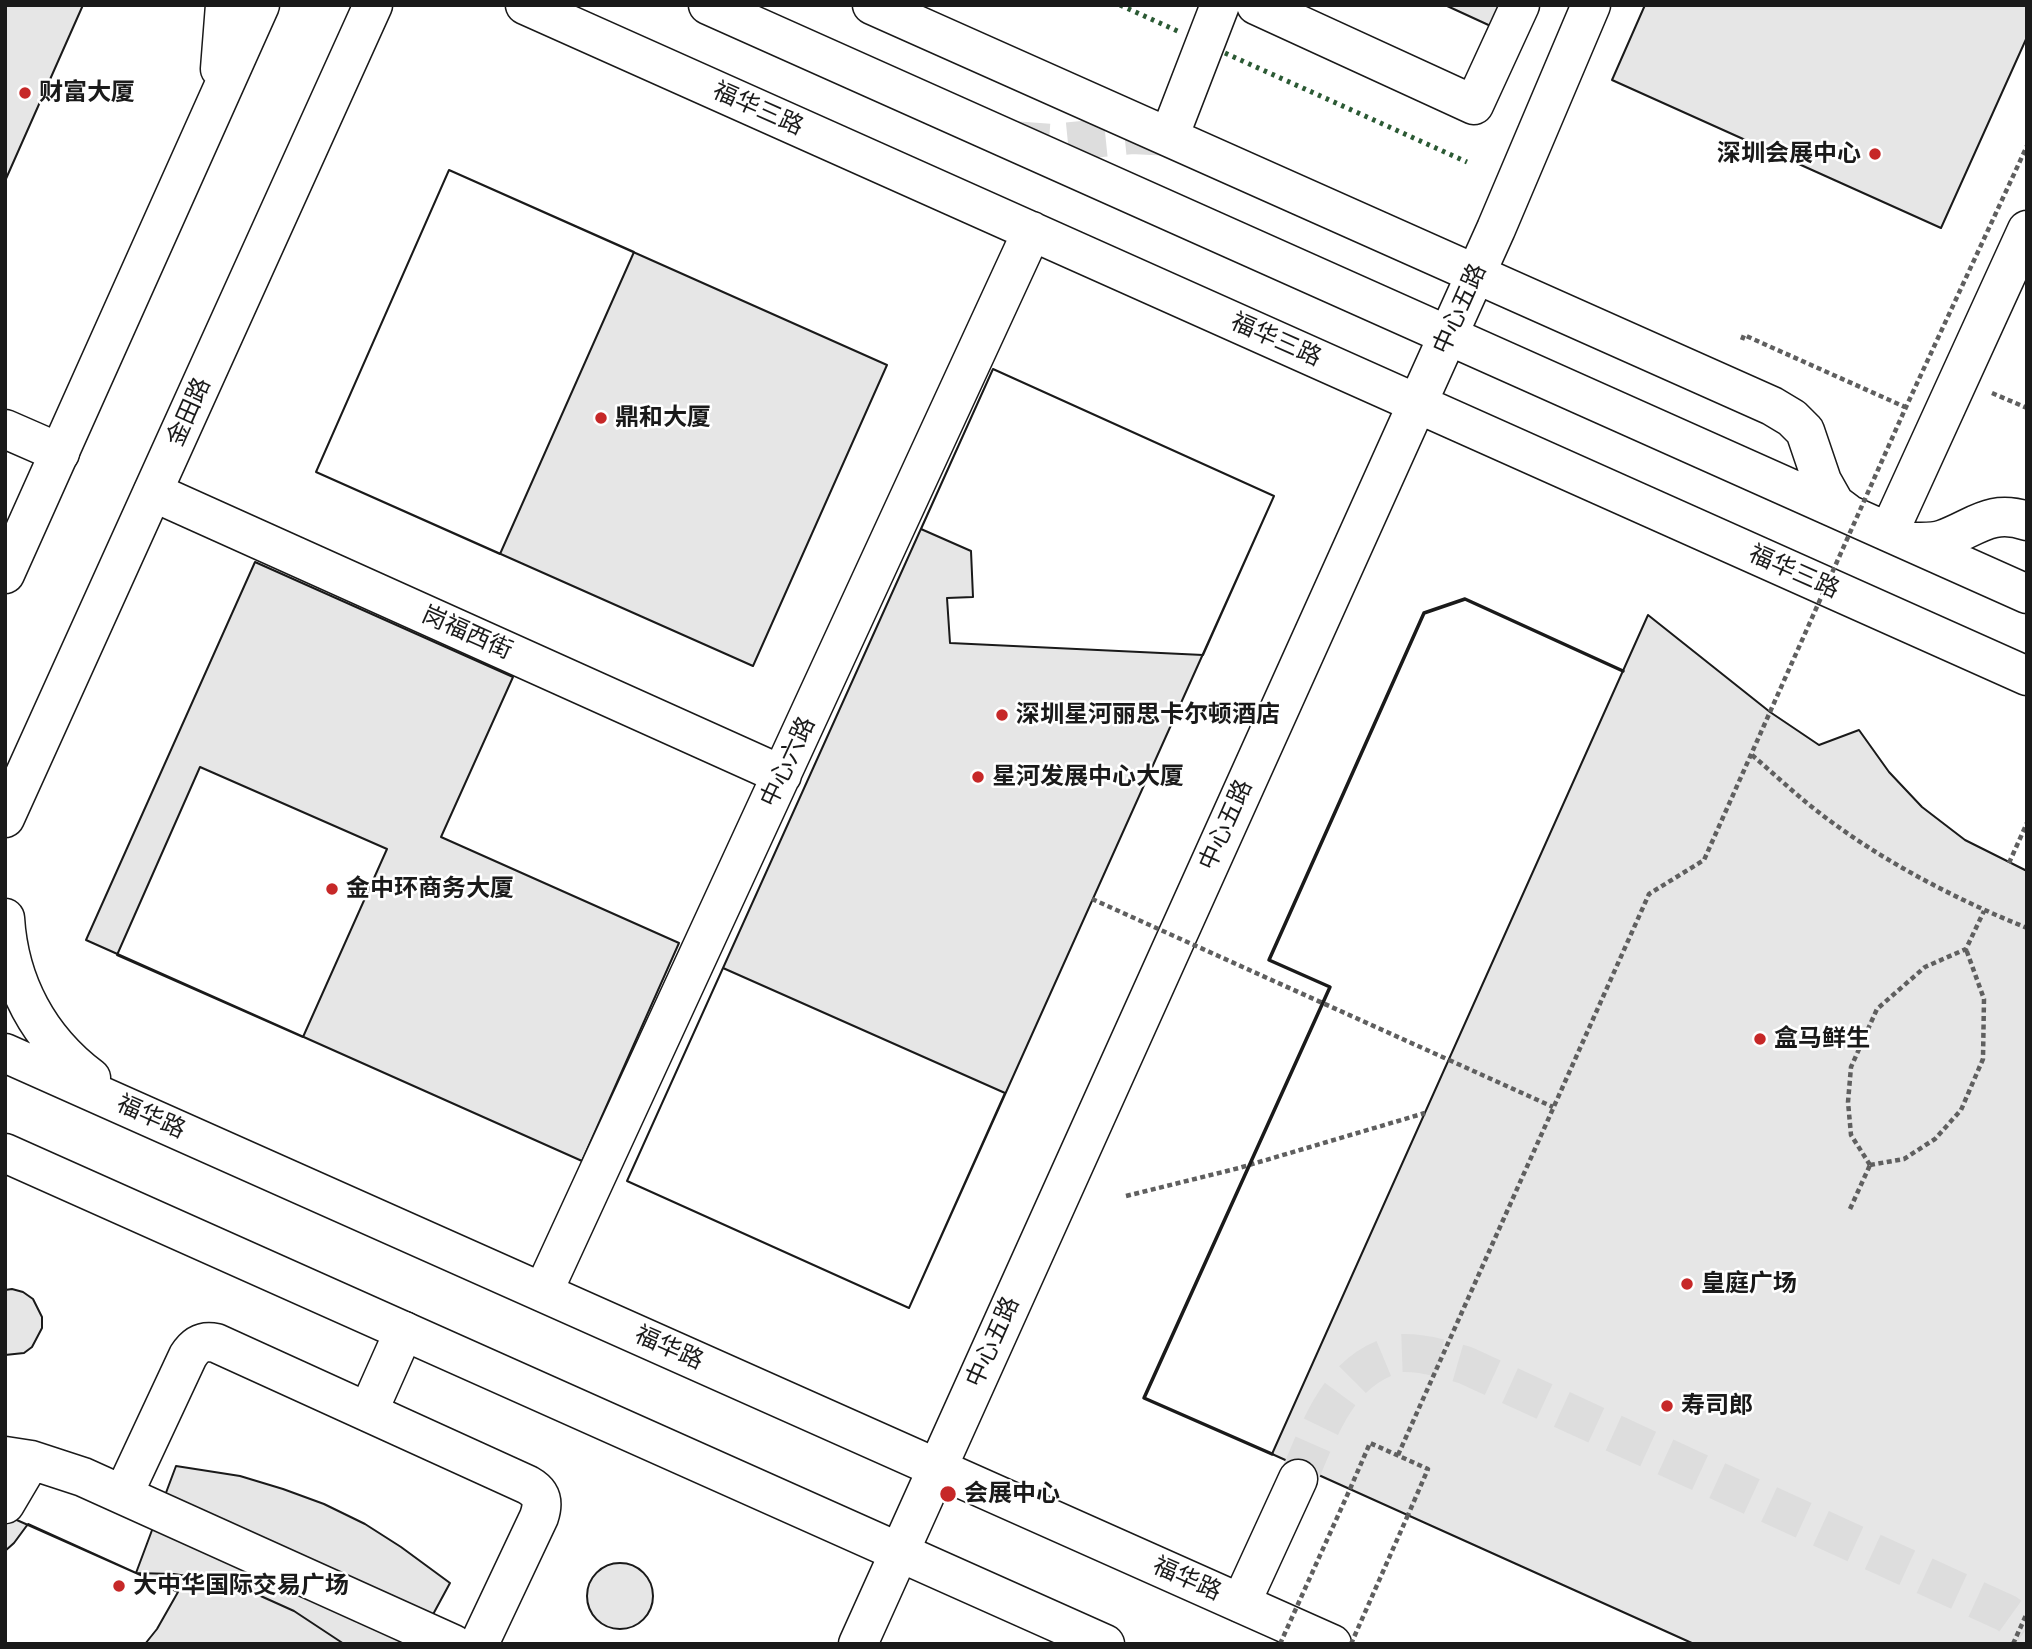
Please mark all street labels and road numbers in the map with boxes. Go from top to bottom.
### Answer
street label: 福华三路 [708,76,808,142]
street label: 中心五路 [1427,259,1493,359]
street label: 福华三路 [1226,307,1326,373]
street label: 金田路 [161,373,217,451]
street label: 福华三路 [1744,539,1844,605]
street label: 岗福西街 [417,600,517,666]
street label: 中心六路 [755,712,821,812]
street label: 中心五路 [1193,775,1259,875]
street label: 福华路 [112,1089,190,1145]
street label: 中心五路 [960,1292,1026,1392]
street label: 福华路 [630,1320,708,1376]
street label: 福华路 [1148,1551,1226,1607]

